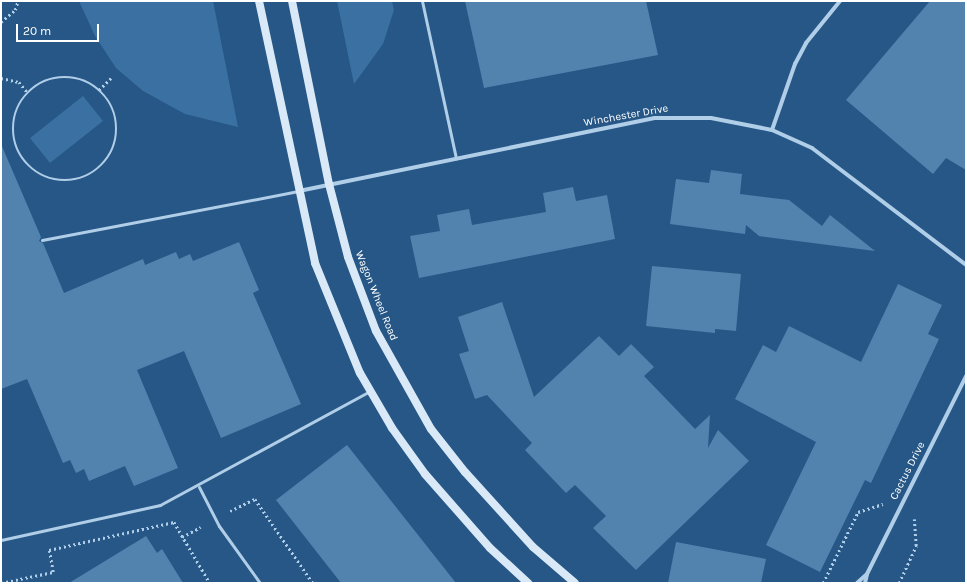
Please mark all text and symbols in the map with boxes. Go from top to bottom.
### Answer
scale bar [18,16,101,42]
text: 20 m [23,24,51,38]
street label: Winchester Drive [583,102,669,130]
street label: Wagon Wheel Road [352,249,400,343]
street label: Cactus Drive [888,440,928,502]

